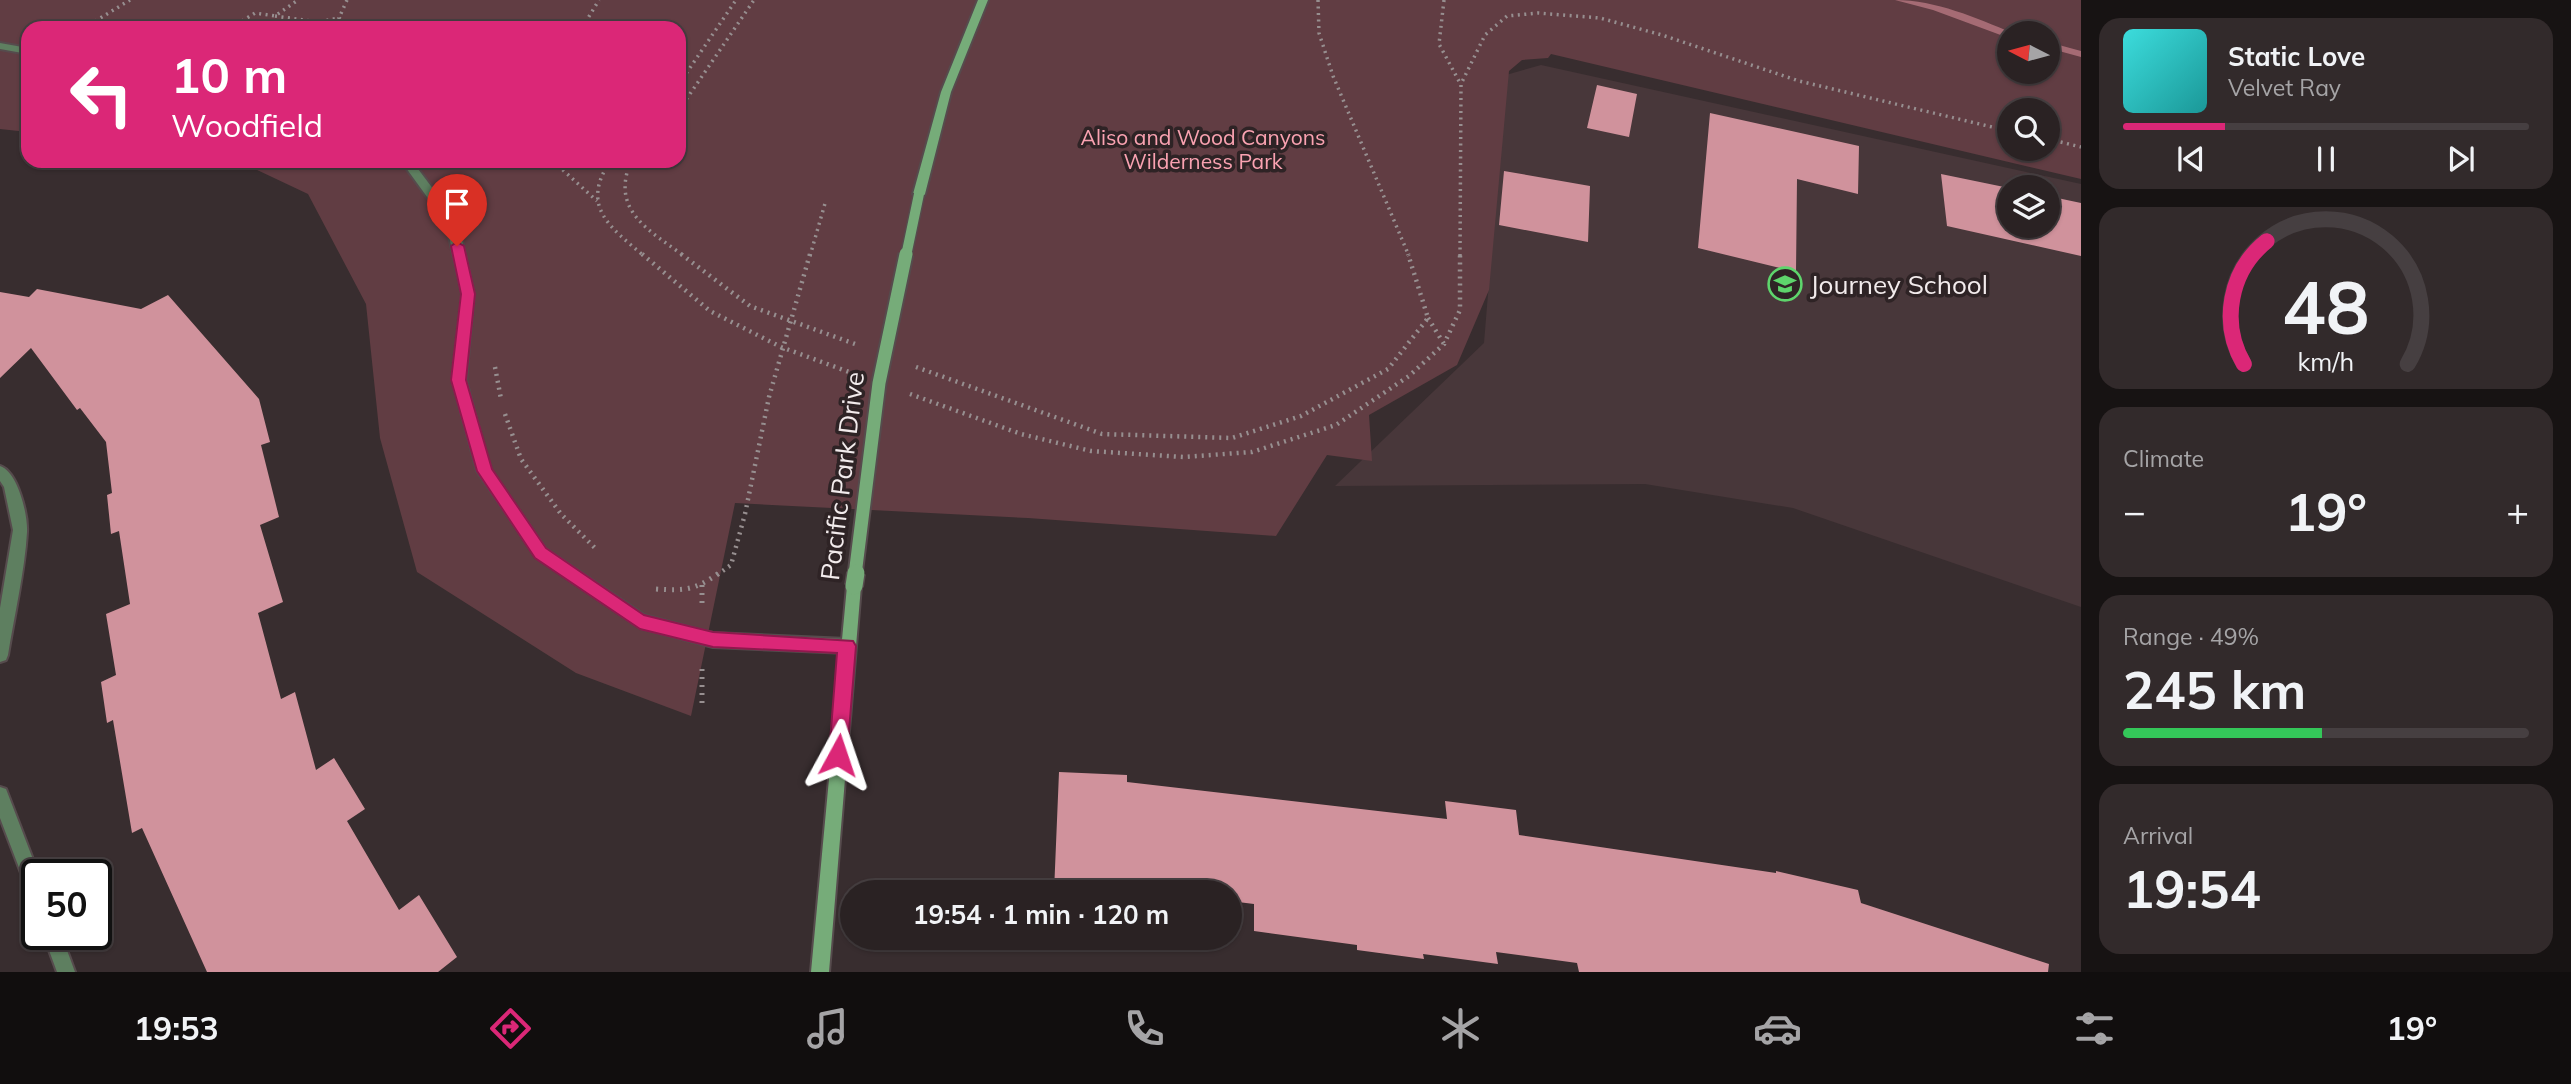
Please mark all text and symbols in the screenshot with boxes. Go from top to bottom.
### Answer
north arrow [1997,21,2060,84]
map controls [1997,21,2060,238]
text: Static Love [2228,40,2365,73]
text: 10 m [171,44,287,105]
icon: left [56,49,147,140]
text: Velvet Ray [2228,73,2341,102]
button: search [1997,98,2060,161]
text: Woodfield [171,105,323,145]
park label: Aliso and Wood Canyons Wilderness Park [1080,124,1326,174]
icon: previous [2172,140,2210,178]
icon: pause [2307,140,2345,178]
icon: next [2442,140,2480,178]
pin [427,174,487,246]
button: layers [1997,175,2060,238]
icon: arrive [438,185,476,223]
text: 48 [2282,261,2370,352]
school or university icon: Journey School [1766,265,1804,303]
place label: Journey School [1810,268,1988,301]
text: km/h [2298,345,2354,376]
street label: Pacific Park Drive [813,370,871,582]
text: Climate [2123,444,2204,473]
text: 19° [2285,479,2367,544]
text: − [2123,487,2146,535]
text: + [2506,487,2529,535]
text: Range · 49% [2123,622,2259,651]
text: 245 km [2123,657,2306,722]
position arrow [801,718,875,792]
text: Arrival [2123,821,2193,850]
text: 19:54 [2123,856,2261,921]
speed limit sign: 50 [21,859,112,950]
text: 19:54 · 1 min · 120 m [913,898,1169,931]
icon: directions [486,1004,535,1053]
icon: music [803,1004,852,1053]
icon: phone [1120,1004,1169,1053]
icon: climate [1436,1004,1485,1053]
icon: car [1753,1004,1802,1053]
icon: filters [2070,1004,2119,1053]
text: 19:53 [134,1008,219,1048]
text: 19° [2387,1008,2437,1048]

